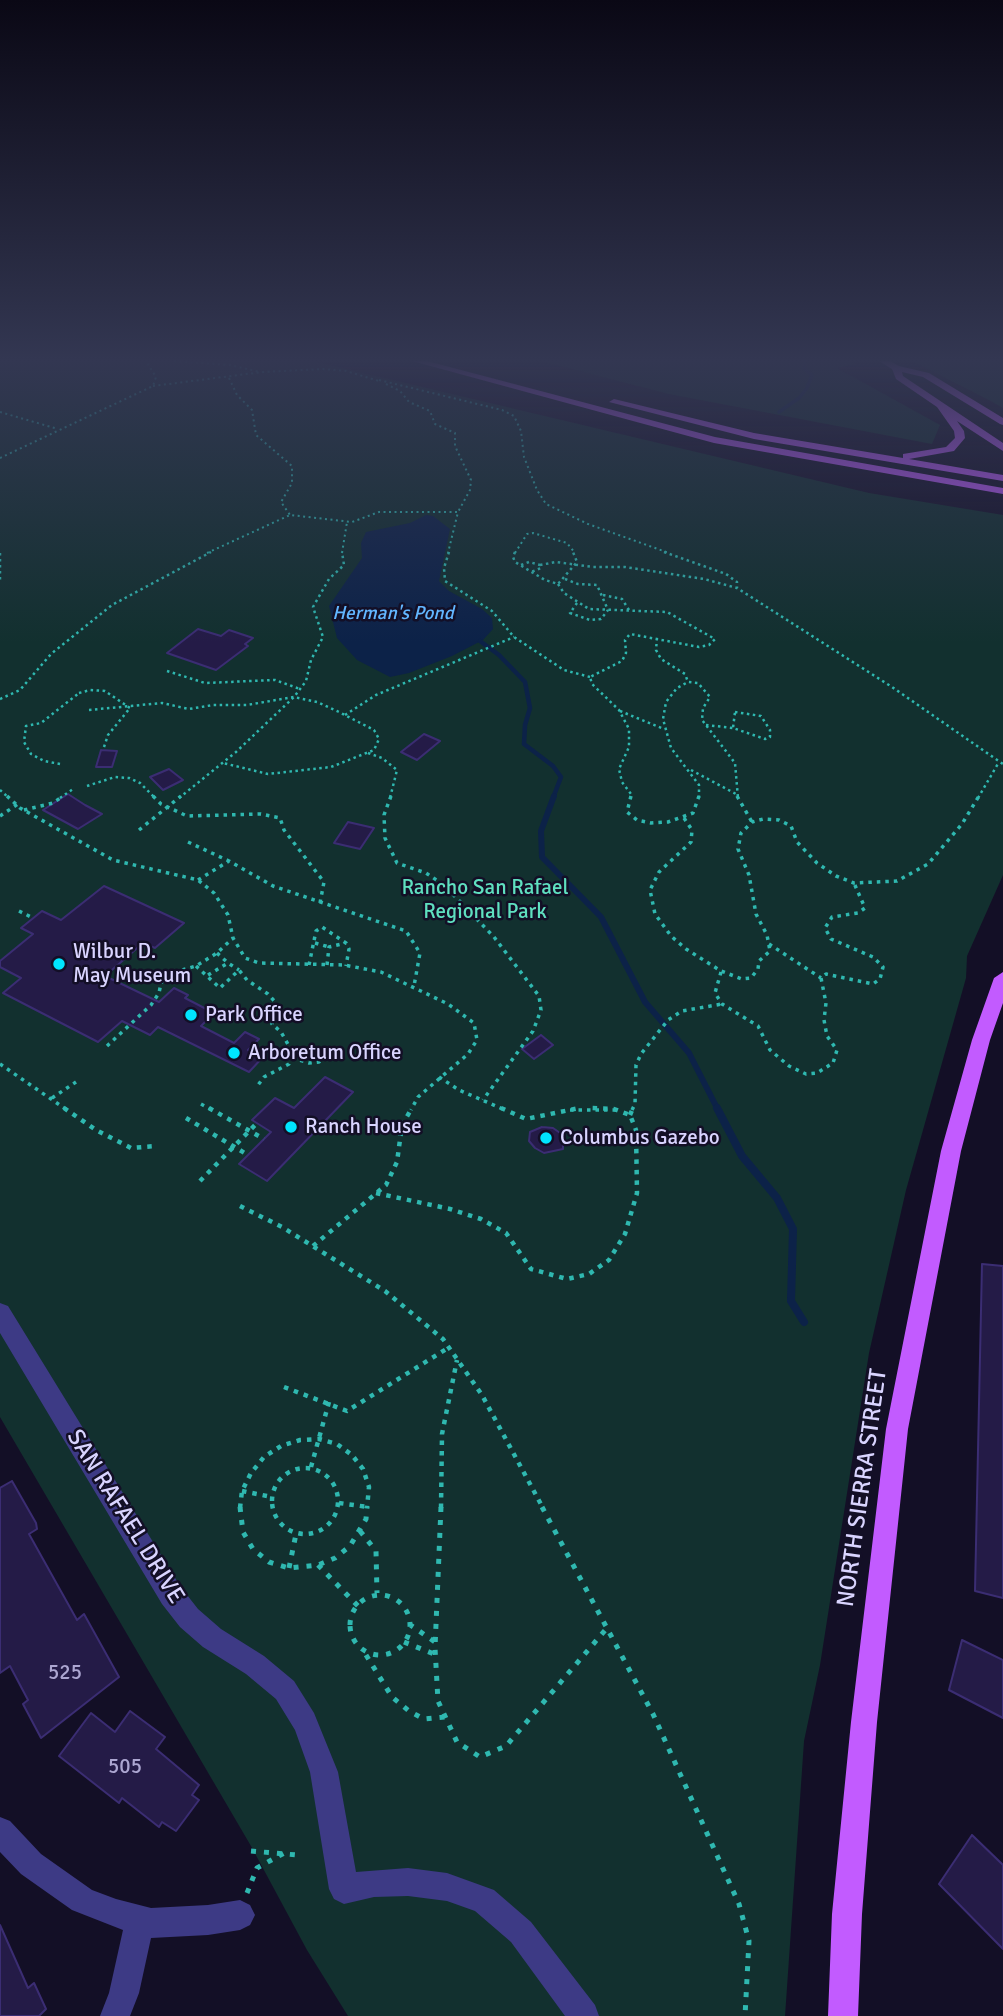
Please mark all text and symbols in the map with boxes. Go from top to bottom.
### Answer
water label: Herman's Pond [332,603,454,625]
park label: Rancho San Rafael Regional Park [401,875,569,925]
place label: Wilbur D. May Museum [73,939,191,989]
marker: Wilbur D. May Museum [51,956,67,972]
place label: Park Office [205,1002,303,1028]
marker: Park Office [183,1007,199,1023]
place label: Arboretum Office [248,1040,401,1066]
marker: Arboretum Office [226,1045,242,1061]
place label: Ranch House [305,1114,422,1140]
marker: Ranch House [283,1119,299,1135]
place label: Columbus Gazebo [560,1125,720,1151]
marker: Columbus Gazebo [538,1130,554,1146]
street label: NORTH SIERRA STREET [832,1367,894,1609]
street label: SAN RAFAEL DRIVE [60,1425,190,1609]
house number: 525 [48,1660,82,1686]
house number: 505 [108,1754,142,1780]

